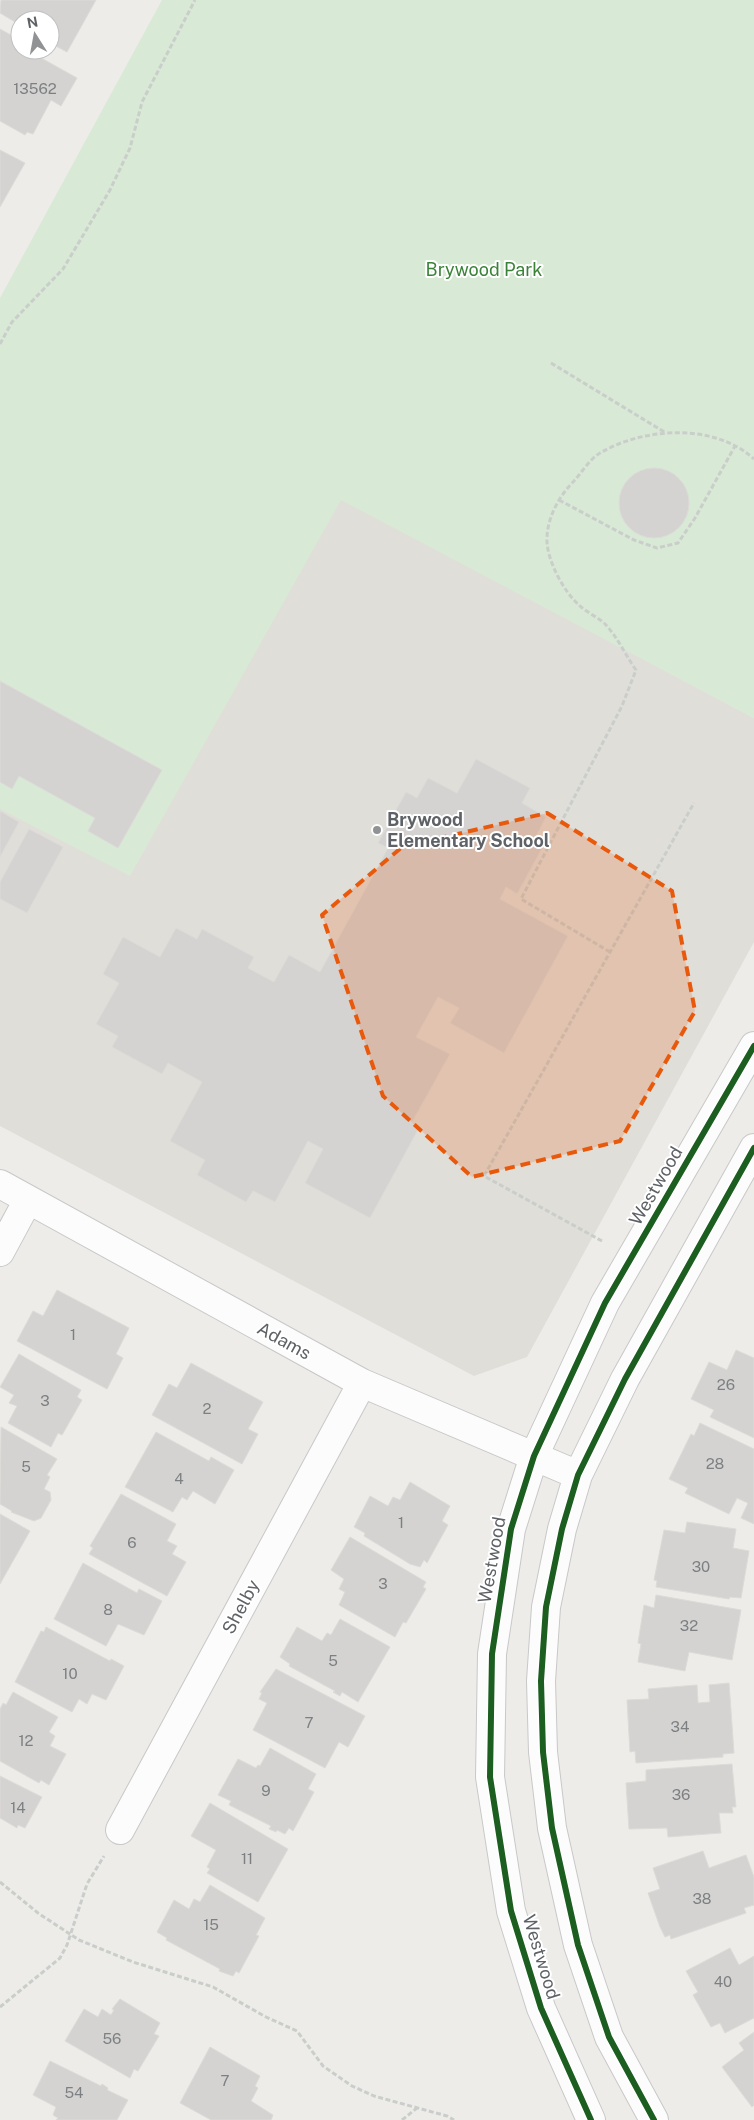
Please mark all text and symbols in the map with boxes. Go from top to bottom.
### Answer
north arrow [10,10,60,60]
text: N [26,13,39,31]
house number: 13562 [13,80,57,97]
park label: Brywood Park [426,259,542,280]
place label: Brywood Elementary School [387,809,550,851]
marker: Brywood Elementary School [371,824,383,836]
street label: Westwood [625,1143,686,1229]
street label: Adams [254,1317,315,1364]
house number: 1 [70,1326,76,1343]
house number: 26 [717,1376,735,1393]
house number: 3 [40,1392,50,1409]
house number: 2 [203,1400,212,1417]
house number: 28 [706,1455,724,1472]
house number: 5 [21,1458,31,1475]
house number: 4 [174,1470,184,1487]
house number: 1 [398,1514,404,1531]
street label: Westwood [474,1515,509,1605]
house number: 6 [127,1534,137,1551]
house number: 30 [692,1558,710,1575]
house number: 3 [378,1575,388,1592]
street label: Shelby [218,1576,264,1637]
house number: 8 [103,1601,113,1618]
house number: 32 [680,1617,698,1634]
house number: 5 [328,1652,338,1669]
house number: 10 [62,1665,78,1682]
house number: 7 [304,1714,314,1731]
house number: 34 [671,1718,689,1735]
house number: 12 [18,1732,34,1749]
house number: 9 [261,1782,271,1799]
house number: 36 [672,1786,690,1803]
house number: 14 [10,1799,26,1816]
house number: 11 [241,1850,253,1867]
house number: 38 [692,1890,712,1907]
street label: Westwood [519,1912,564,2002]
house number: 15 [203,1916,219,1933]
house number: 40 [714,1973,732,1990]
house number: 56 [103,2030,121,2047]
house number: 7 [220,2072,230,2089]
house number: 54 [64,2084,84,2101]

